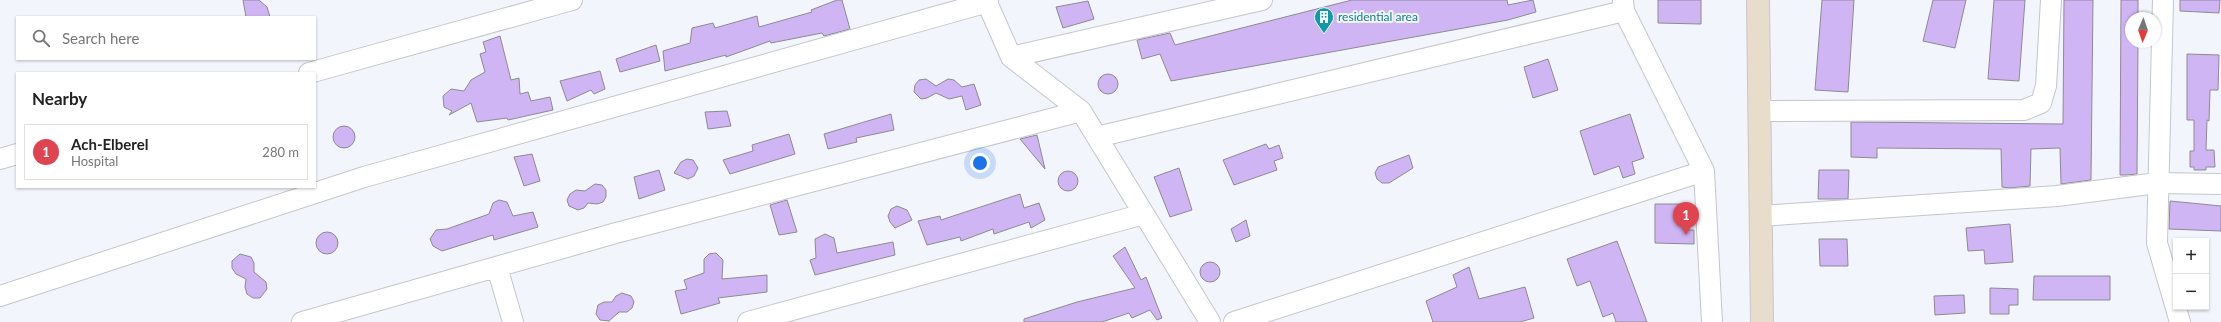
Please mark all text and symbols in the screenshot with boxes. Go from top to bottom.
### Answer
building icon: residential area [1313,6,1335,34]
place label: residential area [1338,9,1418,24]
north arrow [2125,12,2161,48]
search box [16,16,316,60]
icon: search [30,27,52,49]
text: Search here [62,29,139,47]
text: Nearby [32,88,87,109]
text: Ach-Elberel [71,135,148,153]
text: 1 [42,144,50,160]
text: 280 m [262,144,299,160]
text: Hospital [71,153,118,169]
your location [970,153,990,173]
pin: 1 [1673,202,1699,235]
map controls [2173,238,2209,310]
button: + [2173,238,2209,274]
button: − [2173,274,2209,310]

